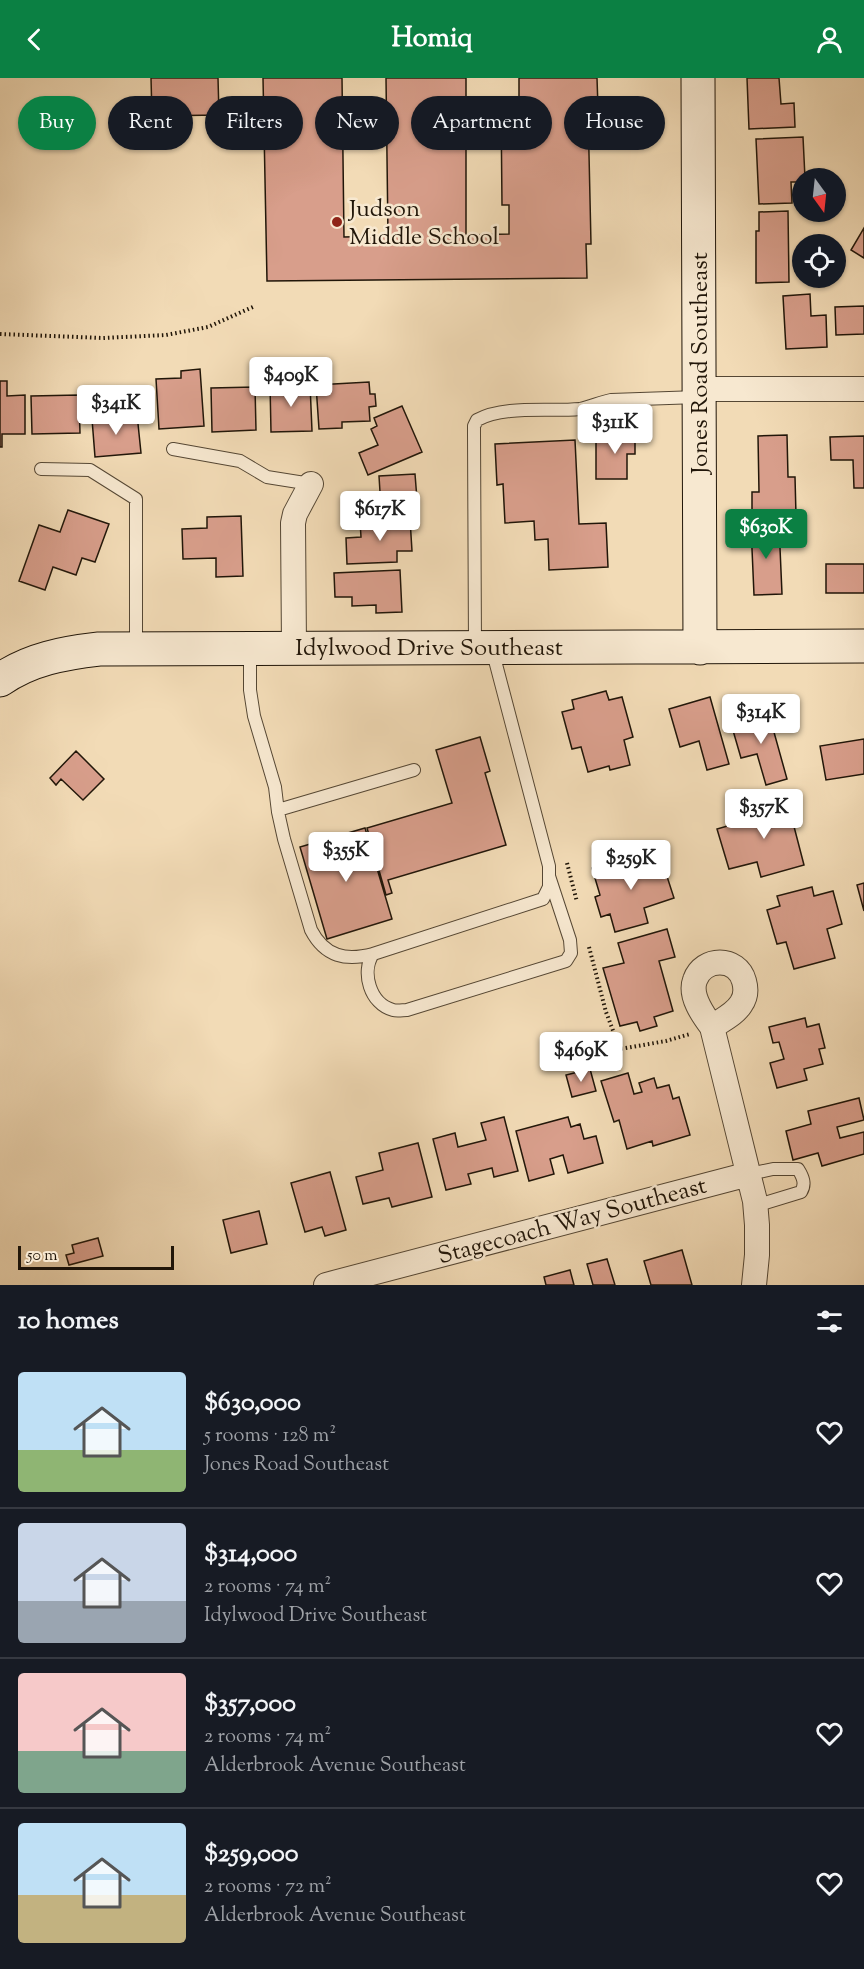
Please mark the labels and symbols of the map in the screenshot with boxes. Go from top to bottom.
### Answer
north arrow [792,168,846,222]
place label: Judson Middle School [347,193,499,255]
marker: Judson Middle School [330,215,344,229]
street label: Jones Road Southeast [684,252,718,476]
pin: $409K [249,357,333,408]
pin: $341K [74,385,158,436]
pin: $311K [573,404,657,455]
pin: $617K [338,491,422,542]
pin: $630K [724,509,808,560]
street label: Idylwood Drive Southeast [295,632,563,666]
pin: $314K [719,694,803,745]
pin: $357K [722,789,806,840]
pin: $355K [304,832,388,883]
pin: $259K [589,840,673,891]
pin: $469K [539,1032,623,1083]
street label: Stagecoach Way Southeast [434,1170,711,1274]
scale bar [18,1243,174,1270]

